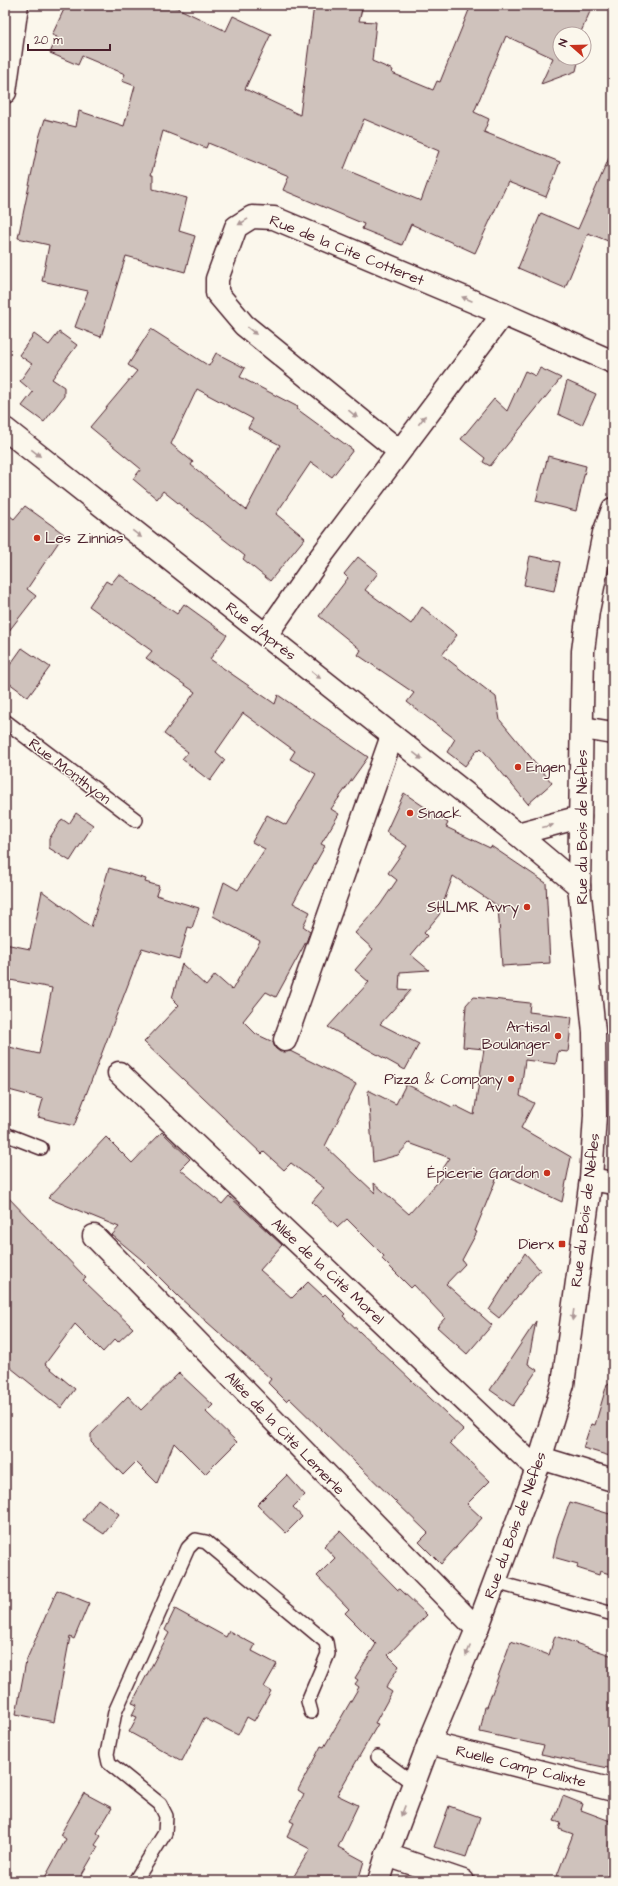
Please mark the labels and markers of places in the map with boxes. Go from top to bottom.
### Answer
place label: Les Zinnias [45,528,124,549]
marker: Les Zinnias [32,533,42,543]
place label: Engen [526,757,566,779]
marker: Engen [513,762,523,772]
place label: Snack [418,803,461,824]
marker: Snack [405,808,415,818]
place label: SHLMR Avry [427,897,519,919]
marker: SHLMR Avry [522,902,532,912]
place label: Artisal Boulanger [482,1017,550,1056]
marker: Artisal Boulanger [553,1031,563,1041]
place label: Pizza & Company [384,1069,503,1091]
marker: Pizza & Company [506,1074,516,1084]
place label: Épicerie Gardon [427,1163,539,1184]
marker: Épicerie Gardon [542,1168,552,1178]
place label: Dierx [519,1234,555,1255]
marker: Dierx [557,1239,567,1249]

